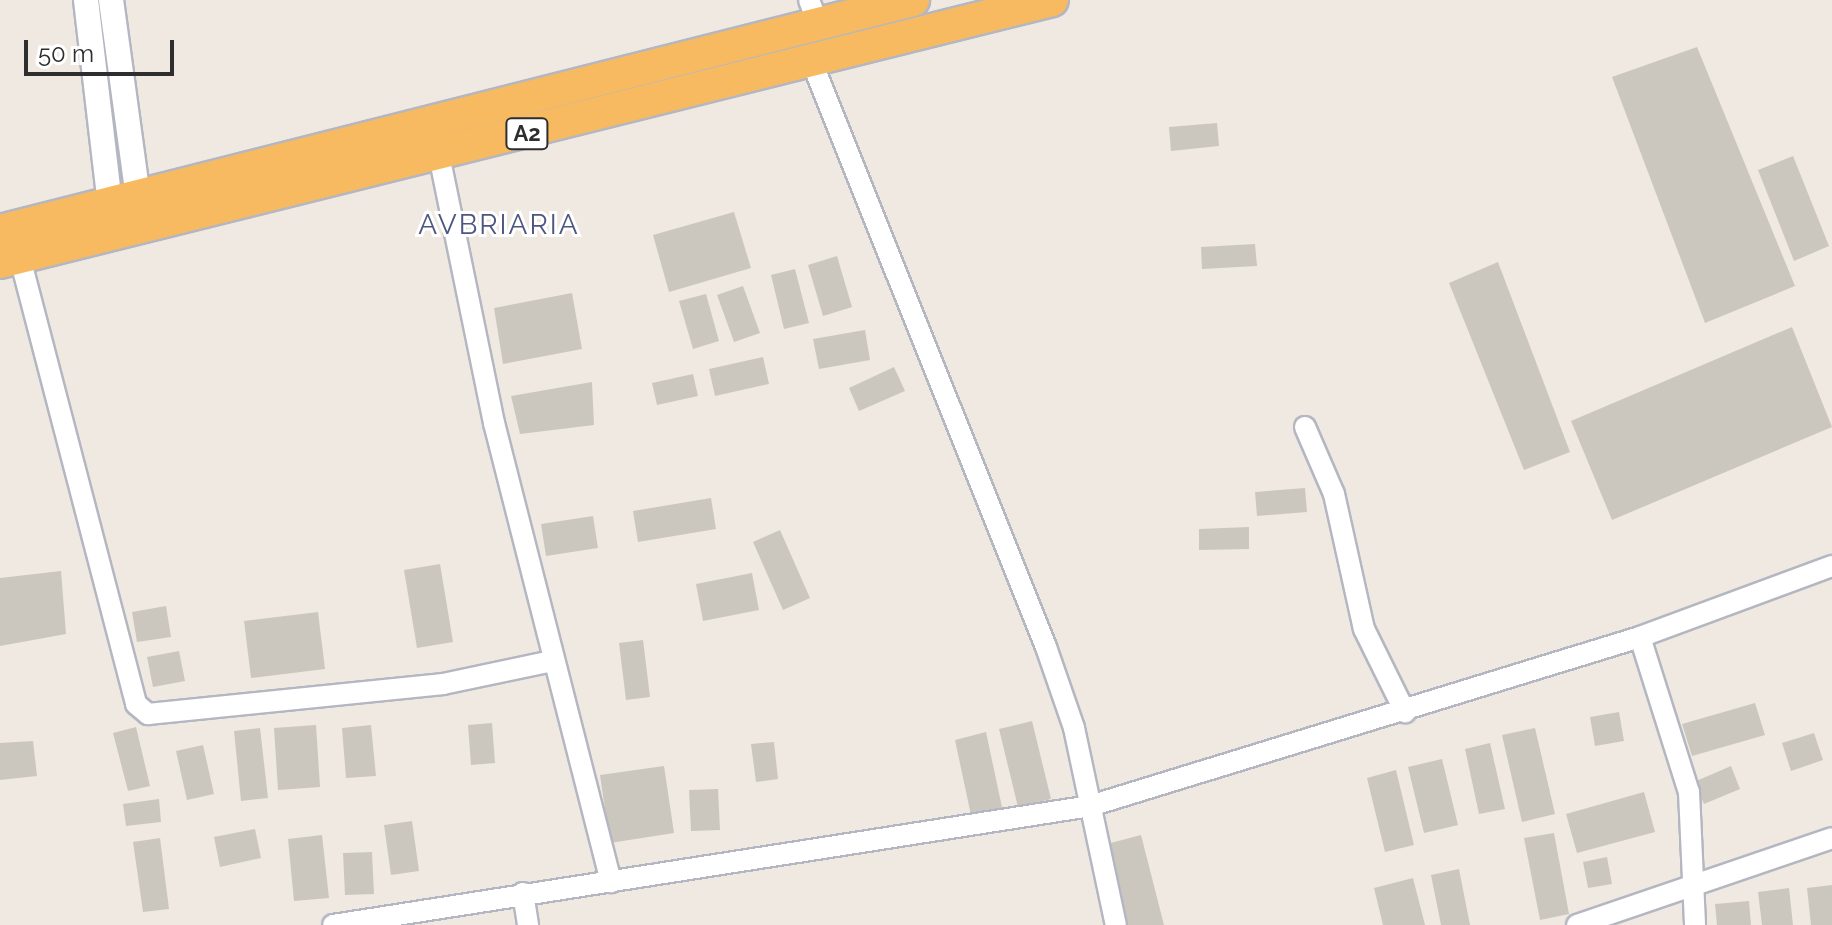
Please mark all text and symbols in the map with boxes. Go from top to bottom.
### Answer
scale bar [28,24,178,74]
text: 50 m [38,39,94,68]
road number: A2 [505,116,549,152]
district label: AVBRIARIA [418,208,580,242]

